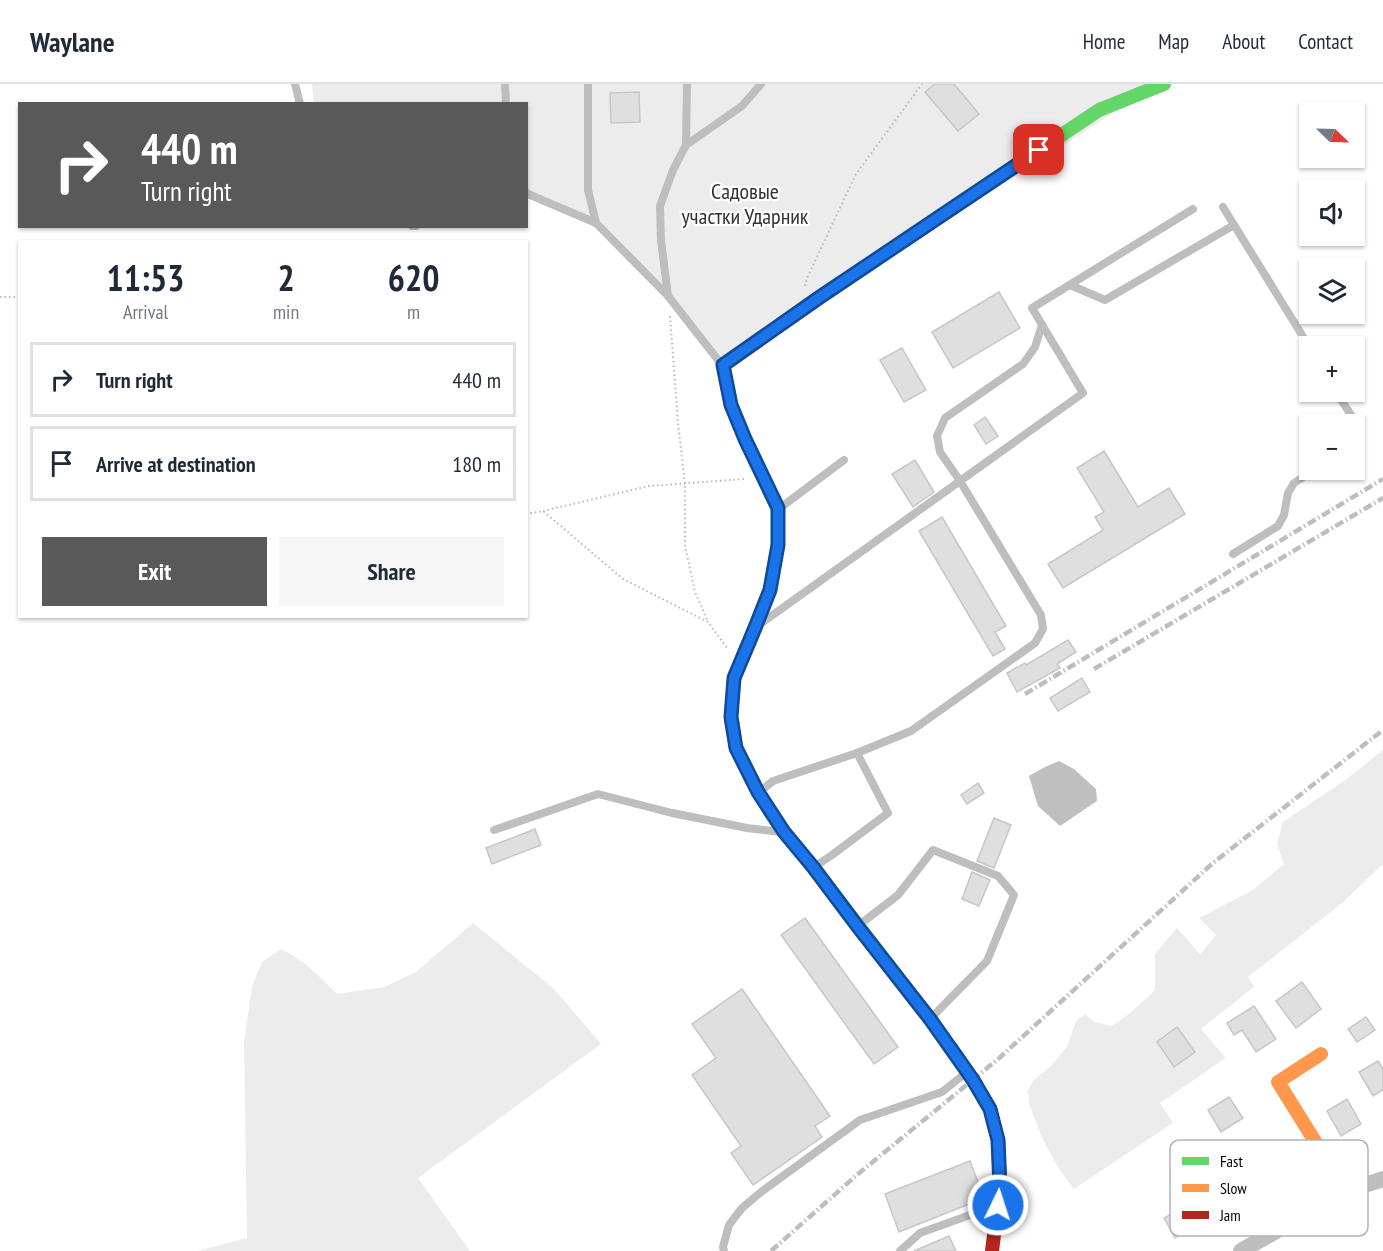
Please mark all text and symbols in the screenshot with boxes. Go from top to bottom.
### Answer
text: Waylane [30,23,115,60]
text: Home [1083,28,1125,55]
text: Map [1158,28,1189,55]
text: About [1222,28,1265,55]
text: Contact [1298,28,1353,55]
north arrow [1299,102,1365,168]
map controls [1299,102,1365,480]
text: 440 m [141,121,238,176]
pin [1013,124,1064,175]
icon: right [42,126,120,204]
icon: arrive [1022,133,1055,166]
text: Turn right [141,174,232,208]
park label: Садовые участки Ударник [682,177,809,230]
button: sound [1299,180,1365,246]
text: 11:53 [107,254,184,301]
text: 2 [277,254,295,301]
text: 620 [388,254,439,301]
button: layers [1299,258,1365,324]
text: Arrival [123,299,168,325]
text: min [273,299,299,325]
text: m [407,299,420,325]
button: + [1299,336,1365,402]
icon: right [45,363,78,396]
text: Turn right [96,366,173,394]
text: 440 m [452,366,501,394]
button: − [1299,414,1365,480]
icon: arrive [45,447,78,480]
text: Arrive at destination [96,450,256,478]
text: 180 m [452,450,501,478]
button: Exit [42,537,267,606]
button: Share [279,537,504,606]
legend [1170,1140,1368,1236]
text: Fast [1220,1151,1243,1171]
position arrow [966,1173,1030,1237]
text: Slow [1220,1178,1247,1198]
text: Jam [1219,1205,1241,1225]

